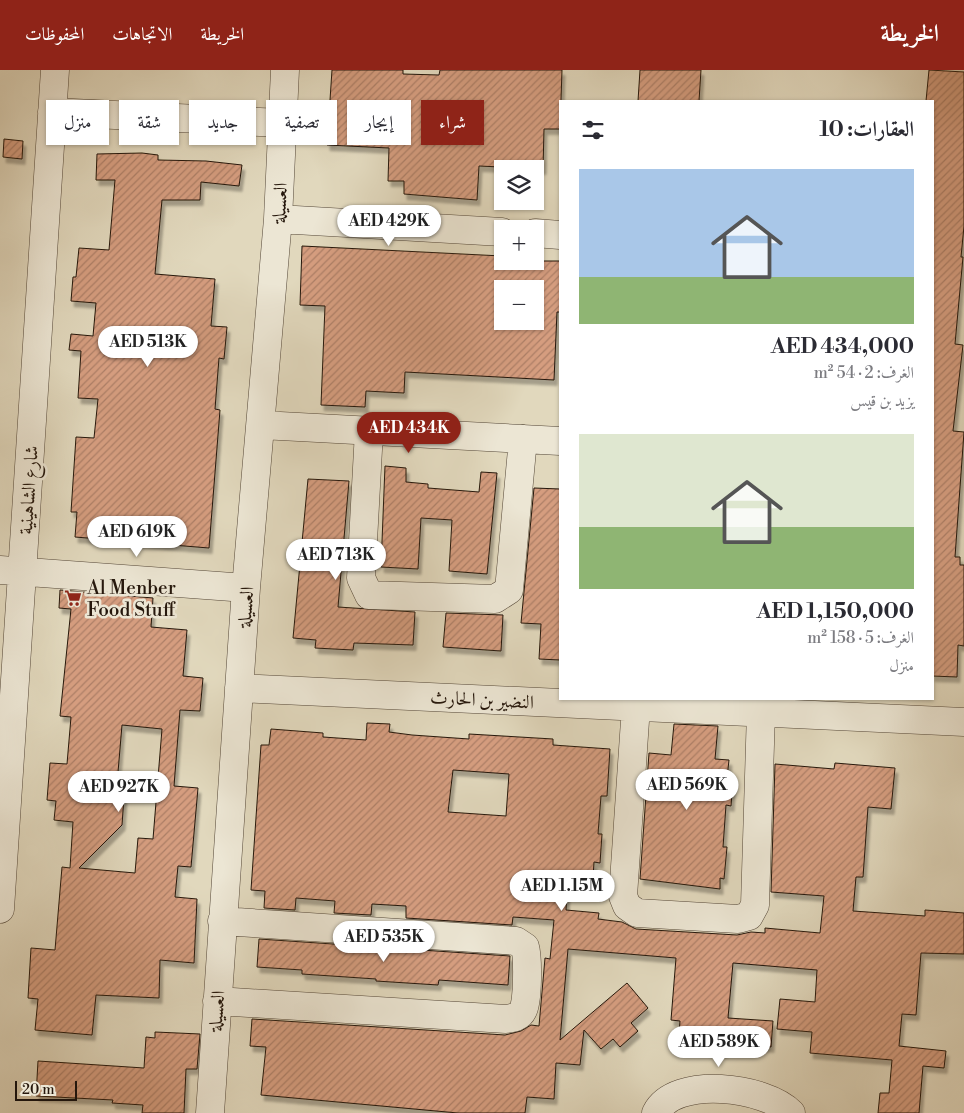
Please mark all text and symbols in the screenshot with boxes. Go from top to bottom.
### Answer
text: الخريطة [881,19,939,49]
text: المحفوظات [25,23,84,46]
text: الاتجاهات [112,23,172,46]
text: الخريطة [200,23,244,46]
chip: منزل [46,100,109,145]
chip: شقة [119,100,179,145]
chip: جديد [189,100,256,145]
chip: تصفية [266,100,337,145]
chip: إيجار [347,100,411,145]
chip: شراء [421,100,484,145]
icon: filters [579,116,607,144]
text: العقارات: 10 [819,117,914,143]
map controls [494,160,544,330]
button: layers [494,160,544,210]
street label: العسيلة [267,182,293,225]
icon: home [702,202,792,292]
pin: AED 429K [337,204,441,247]
text: AED 429K [348,211,430,231]
button: + [494,220,544,270]
button: − [494,280,544,330]
pin: AED 513K [96,326,200,368]
text: AED 513K [109,332,187,352]
text: AED 434,000 [771,334,914,360]
text: الغرف: 2 · 54 m² [814,363,914,383]
text: يزيد بن قيس [850,391,914,411]
pin: AED 434K [357,412,461,454]
text: AED 434K [368,418,450,438]
street label: شارع الشاهينية [14,445,47,536]
icon: home [702,467,792,557]
pin: AED 619K [85,516,189,558]
text: AED 619K [98,522,176,542]
pin: AED 713K [284,538,388,581]
text: AED 713K [297,545,375,565]
place label: Al Menber Food Stuff [86,576,176,622]
street label: العسيلة [233,586,259,629]
supermarket icon: Al Menber Food Stuff [63,588,83,608]
text: AED 1,150,000 [757,599,914,625]
text: الغرف: 5 · 158 m² [807,628,914,648]
text: منزل [889,656,914,676]
street label: النضير بن الحارث [429,685,534,715]
pin: AED 569K [635,768,739,811]
pin: AED 927K [67,770,171,813]
text: AED 569K [647,775,727,795]
text: AED 927K [79,777,159,797]
pin: AED 1.15M [505,870,619,912]
text: AED 1.15M [521,876,603,896]
pin: AED 535K [332,920,436,963]
text: AED 535K [344,927,424,947]
street label: العسيلة [204,990,230,1033]
pin: AED 589K [667,1026,771,1068]
text: AED 589K [678,1032,760,1052]
scale bar [15,1078,78,1101]
text: 20 m [22,1081,54,1099]

